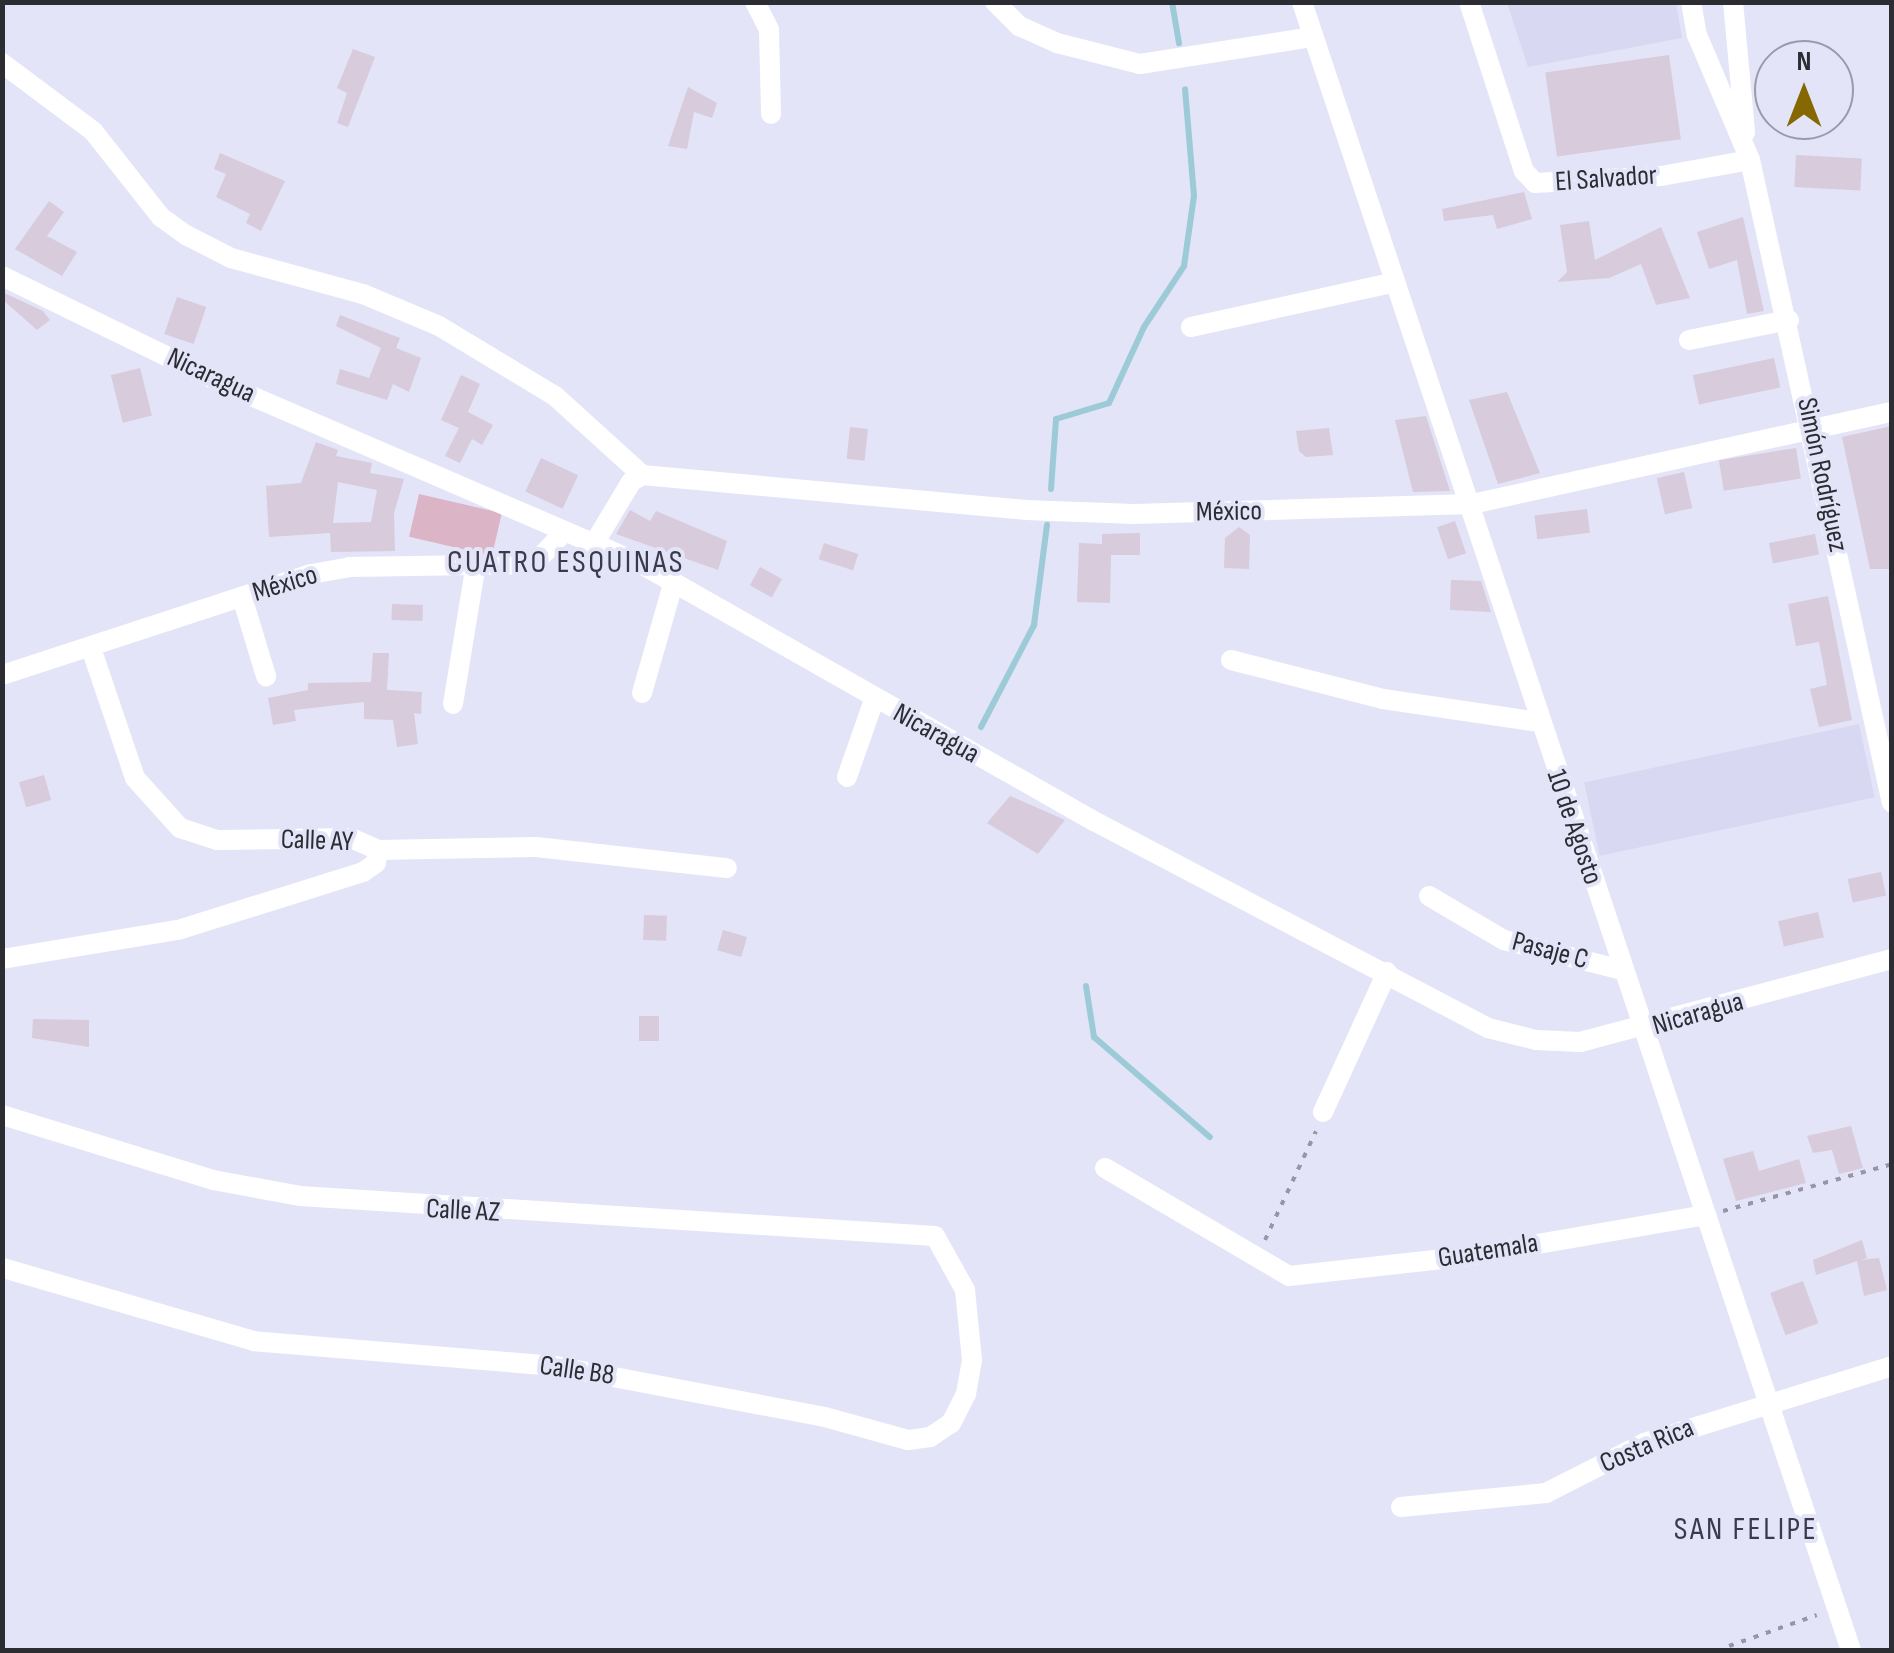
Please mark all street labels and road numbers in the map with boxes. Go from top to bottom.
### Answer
street label: El Salvador [1554,159,1658,199]
street label: Nicaragua [162,341,260,411]
street label: Simón Rodríguez [1789,395,1855,555]
street label: México [1196,495,1262,529]
street label: México [248,558,322,610]
street label: Nicaragua [887,697,985,771]
street label: 10 de Agosto [1539,765,1609,889]
street label: Calle AY [280,823,354,859]
street label: Pasaje C [1508,925,1592,977]
street label: Nicaragua [1649,985,1747,1043]
street label: Calle AZ [425,1192,501,1230]
street label: Guatemala [1436,1227,1540,1275]
street label: Calle B8 [538,1349,616,1393]
street label: Costa Rica [1595,1411,1699,1481]

